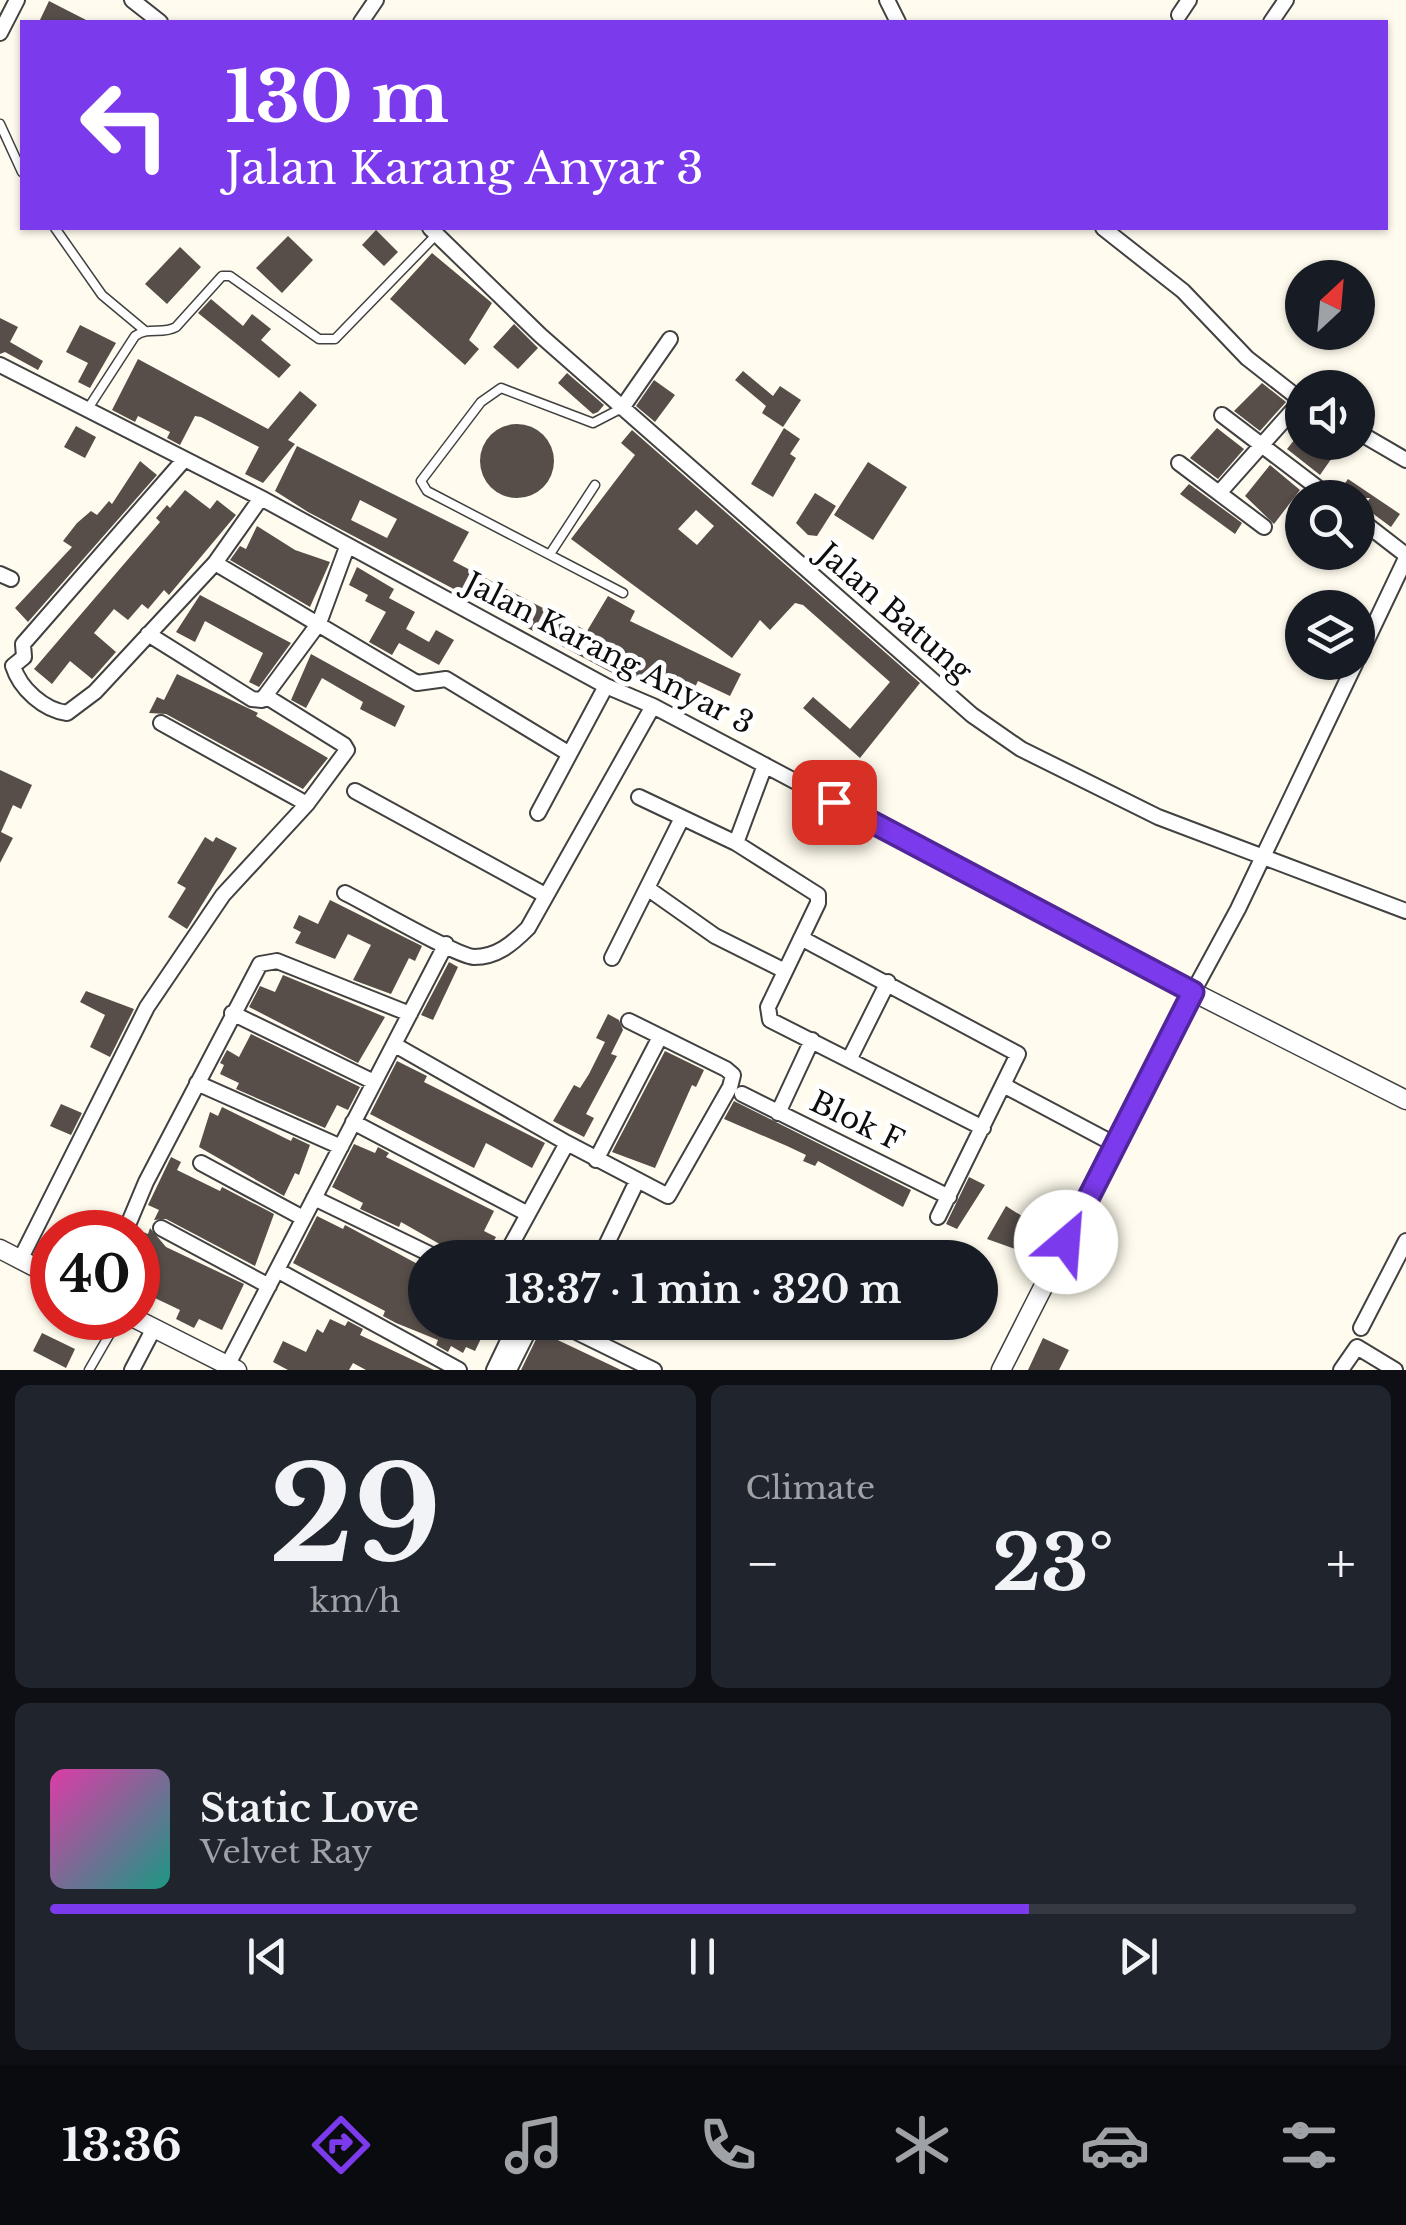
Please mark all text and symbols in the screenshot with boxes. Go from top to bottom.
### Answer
text: 130 m [225,54,449,141]
icon: left [60,60,190,190]
text: Jalan Karang Anyar 3 [225,140,704,196]
north arrow [1285,260,1375,350]
map controls [1285,260,1375,680]
button: sound [1285,370,1375,460]
button: search [1285,480,1375,570]
street label: Jalan Batung [807,532,981,690]
street label: Jalan Karang Anyar 3 [455,562,760,742]
button: layers [1285,590,1375,680]
pin [792,760,877,845]
icon: arrive [807,775,862,830]
street label: Blok F [804,1083,910,1159]
position arrow [1014,1190,1118,1294]
speed limit sign: 40 [30,1210,160,1340]
text: 13:37 · 1 min · 320 m [505,1266,902,1313]
text: 29 [269,1435,441,1596]
text: Climate [746,1468,875,1508]
text: 23° [992,1517,1114,1610]
text: − [746,1530,780,1598]
text: + [1326,1530,1356,1598]
text: km/h [310,1581,401,1621]
text: Static Love [200,1785,419,1832]
text: Velvet Ray [200,1832,372,1872]
icon: previous [240,1929,295,1984]
icon: pause [675,1929,730,1984]
icon: next [1111,1929,1166,1984]
icon: directions [306,2110,376,2180]
icon: music [499,2110,569,2180]
icon: phone [693,2110,763,2180]
icon: climate [887,2110,957,2180]
icon: car [1080,2110,1150,2180]
icon: filters [1274,2110,1344,2180]
text: 13:36 [62,2117,182,2173]

